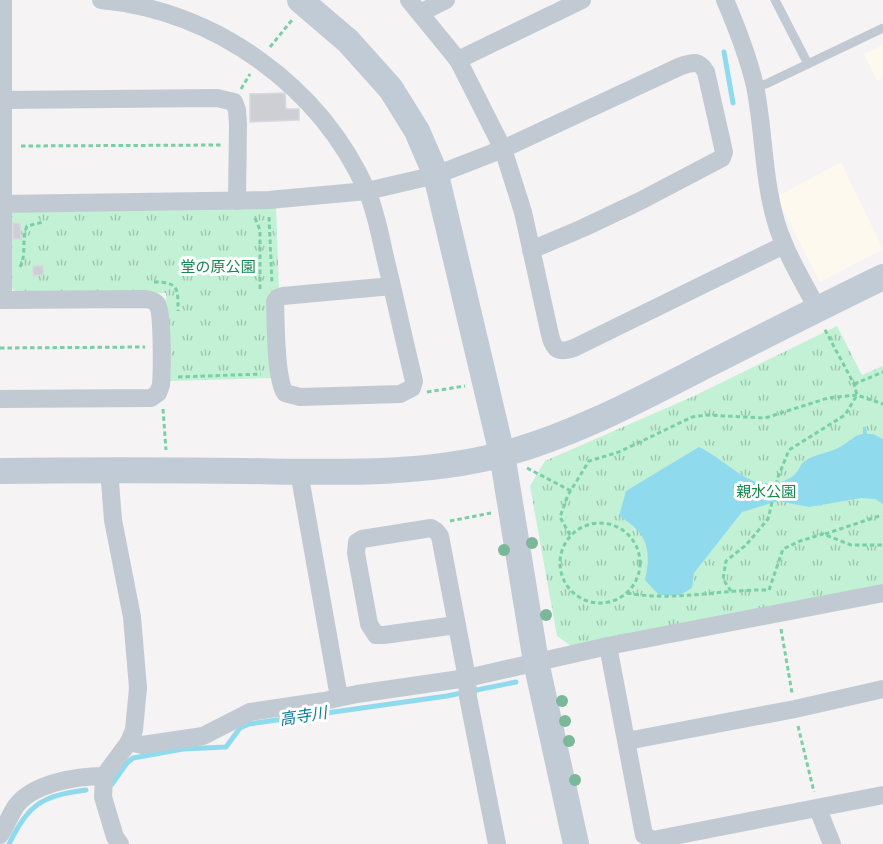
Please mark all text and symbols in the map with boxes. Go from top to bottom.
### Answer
park label: 堂の原公園 [180,258,256,275]
park label: 親水公園 [736,483,796,500]
water label: 高寺川 [278,703,330,729]

